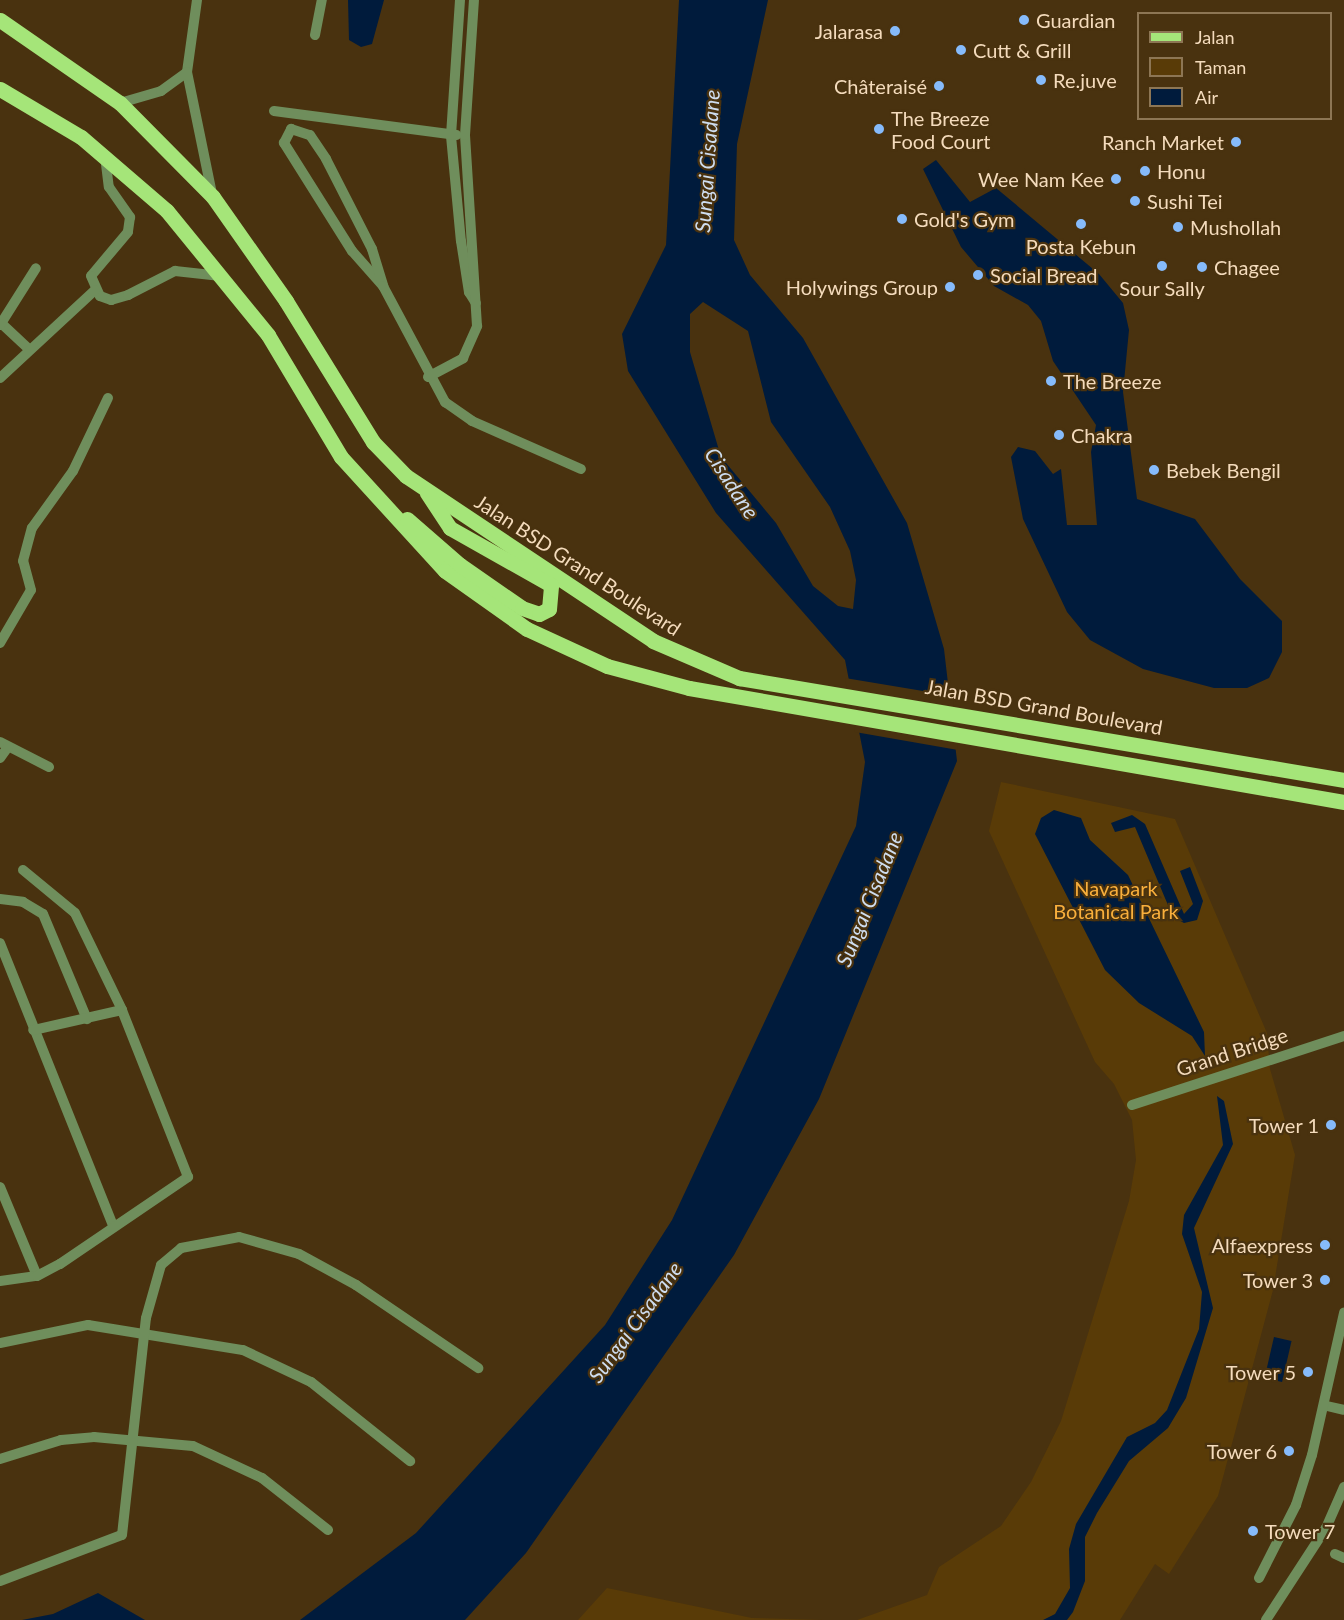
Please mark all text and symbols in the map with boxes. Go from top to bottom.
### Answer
place label: Guardian [1036,8,1116,32]
legend [1137,12,1332,120]
marker: Guardian [1017,13,1031,27]
place label: Jalarasa [815,19,883,43]
marker: Jalarasa [888,24,902,38]
text: Jalan [1195,26,1234,48]
place label: Cutt & Grill [973,38,1071,62]
marker: Cutt & Grill [954,43,968,57]
text: Taman [1195,56,1246,78]
place label: Re.juve [1053,68,1117,92]
marker: Re.juve [1034,73,1048,87]
place label: Châteraisé [834,74,927,98]
marker: Châteraisé [932,79,946,93]
text: Air [1195,86,1218,108]
water label: Sungai Cisadane [689,89,725,233]
place label: The Breeze Food Court [891,106,991,153]
marker: The Breeze Food Court [872,122,886,136]
place label: Ranch Market [1102,130,1224,154]
marker: Ranch Market [1229,135,1243,149]
place label: Honu [1157,159,1206,183]
marker: Honu [1138,164,1152,178]
place label: Wee Nam Kee [978,167,1104,191]
marker: Wee Nam Kee [1109,172,1123,186]
place label: Sushi Tei [1147,189,1223,213]
marker: Sushi Tei [1128,194,1142,208]
place label: Gold's Gym [914,207,1014,231]
marker: Gold's Gym [895,212,909,226]
place label: Mushollah [1190,215,1281,239]
marker: Posta Kebun [1074,217,1088,231]
marker: Mushollah [1171,220,1185,234]
place label: Posta Kebun [1026,234,1136,258]
place label: Chagee [1214,255,1280,279]
marker: Sour Sally [1155,259,1169,273]
marker: Chagee [1195,260,1209,274]
place label: Social Bread [990,263,1098,287]
marker: Social Bread [971,268,985,282]
place label: Holywings Group [786,275,938,299]
place label: Sour Sally [1119,276,1205,300]
marker: Holywings Group [943,280,957,294]
place label: The Breeze [1063,369,1162,393]
marker: The Breeze [1044,374,1058,388]
place label: Chakra [1071,423,1133,447]
marker: Chakra [1052,428,1066,442]
water label: Cisadane [700,443,764,523]
place label: Bebek Bengil [1166,458,1281,482]
marker: Bebek Bengil [1147,463,1161,477]
street label: Jalan BSD Grand Boulevard [471,489,685,641]
street label: Jalan BSD Grand Boulevard [923,674,1165,740]
water label: Sungai Cisadane [831,828,907,970]
park label: Navapark Botanical Park [1053,877,1179,924]
street label: Grand Bridge [1173,1023,1291,1081]
place label: Tower 1 [1248,1113,1319,1137]
marker: Tower 1 [1324,1118,1338,1132]
place label: Alfaexpress [1212,1233,1313,1257]
marker: Alfaexpress [1318,1238,1332,1252]
water label: Sungai Cisadane [583,1257,687,1387]
place label: Tower 3 [1242,1268,1313,1292]
marker: Tower 3 [1318,1273,1332,1287]
place label: Tower 5 [1225,1360,1296,1384]
marker: Tower 5 [1301,1365,1315,1379]
place label: Tower 6 [1206,1439,1277,1463]
marker: Tower 6 [1282,1444,1296,1458]
place label: Tower 7 [1265,1519,1336,1543]
marker: Tower 7 [1246,1524,1260,1538]

